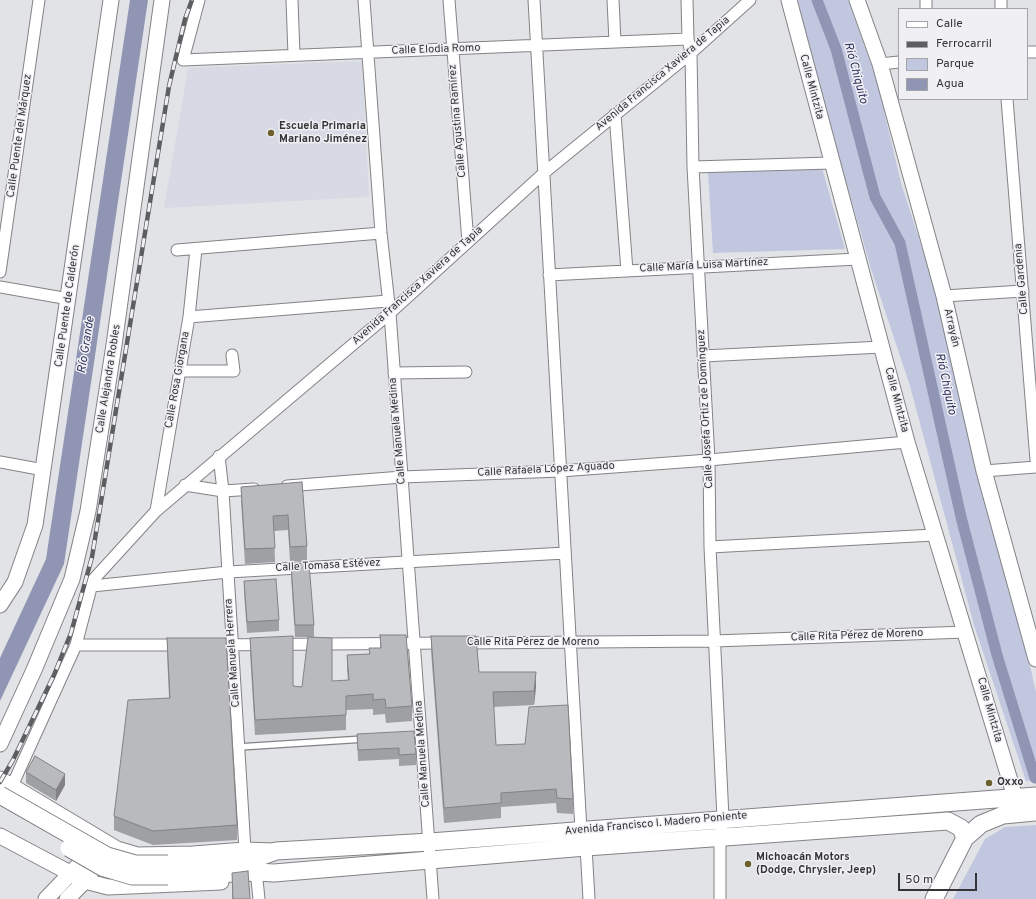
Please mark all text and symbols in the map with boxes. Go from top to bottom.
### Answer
legend [898,8,1028,100]
street label: Avenida Francisca Xaviera de Tapia [593,14,733,134]
text: Calle [936,16,963,32]
text: Ferrocarril [936,36,992,52]
water label: Rió Chiquito [840,41,870,105]
street label: Calle Elodia Romo [391,42,481,58]
street label: Calle Mintzita [796,53,826,121]
text: Parque [936,56,974,72]
street label: Calle Agustina Ramírez [446,64,470,178]
street label: Calle Puente del Márquez [5,73,35,199]
text: Agua [936,76,964,92]
place label: Escuela Primaria Mariano Jiménez [279,120,367,146]
marker: Escuela Primaria Mariano Jiménez [266,128,276,138]
street label: Avenida Francisca Xaviera de Tapia [350,224,486,348]
street label: Calle Gardenia [1012,243,1032,315]
street label: Calle Puente de Calderón [53,244,83,368]
street label: Calle María Luisa Martínez [639,256,769,276]
street label: Arrayán [940,307,962,349]
water label: Río Grande [75,316,99,374]
street label: Calle Alejandra Robles [94,323,124,435]
street label: Calle Josefa Ortiz de Domínguez [695,329,717,489]
street label: Calle Rosa Giorgana [163,330,193,430]
water label: Rió Chiquito [931,352,959,416]
street label: Calle Mintzita [881,366,911,434]
street label: Calle Manuela Medina [387,377,409,485]
street label: Calle Rafaela López Aguado [477,460,615,480]
street label: Calle Tomasa Estévez [275,557,381,575]
street label: Calle Manuela Herrera [223,598,243,708]
street label: Calle Rita Pérez de Moreno [790,627,924,645]
street label: Calle Rita Pérez de Moreno [467,636,599,650]
street label: Calle Mintzita [973,676,1005,744]
street label: Calle Manuela Medina [413,700,433,808]
place label: Oxxo [997,776,1024,790]
marker: Oxxo [984,778,994,788]
street label: Avenida Francisco I. Madero Poniente [564,809,748,839]
place label: Michoacán Motors (Dodge, Chrysler, Jeep) [756,851,876,877]
marker: Michoacán Motors (Dodge, Chrysler, Jeep) [743,859,753,869]
scale bar [900,865,979,891]
text: 50 m [905,872,933,888]

